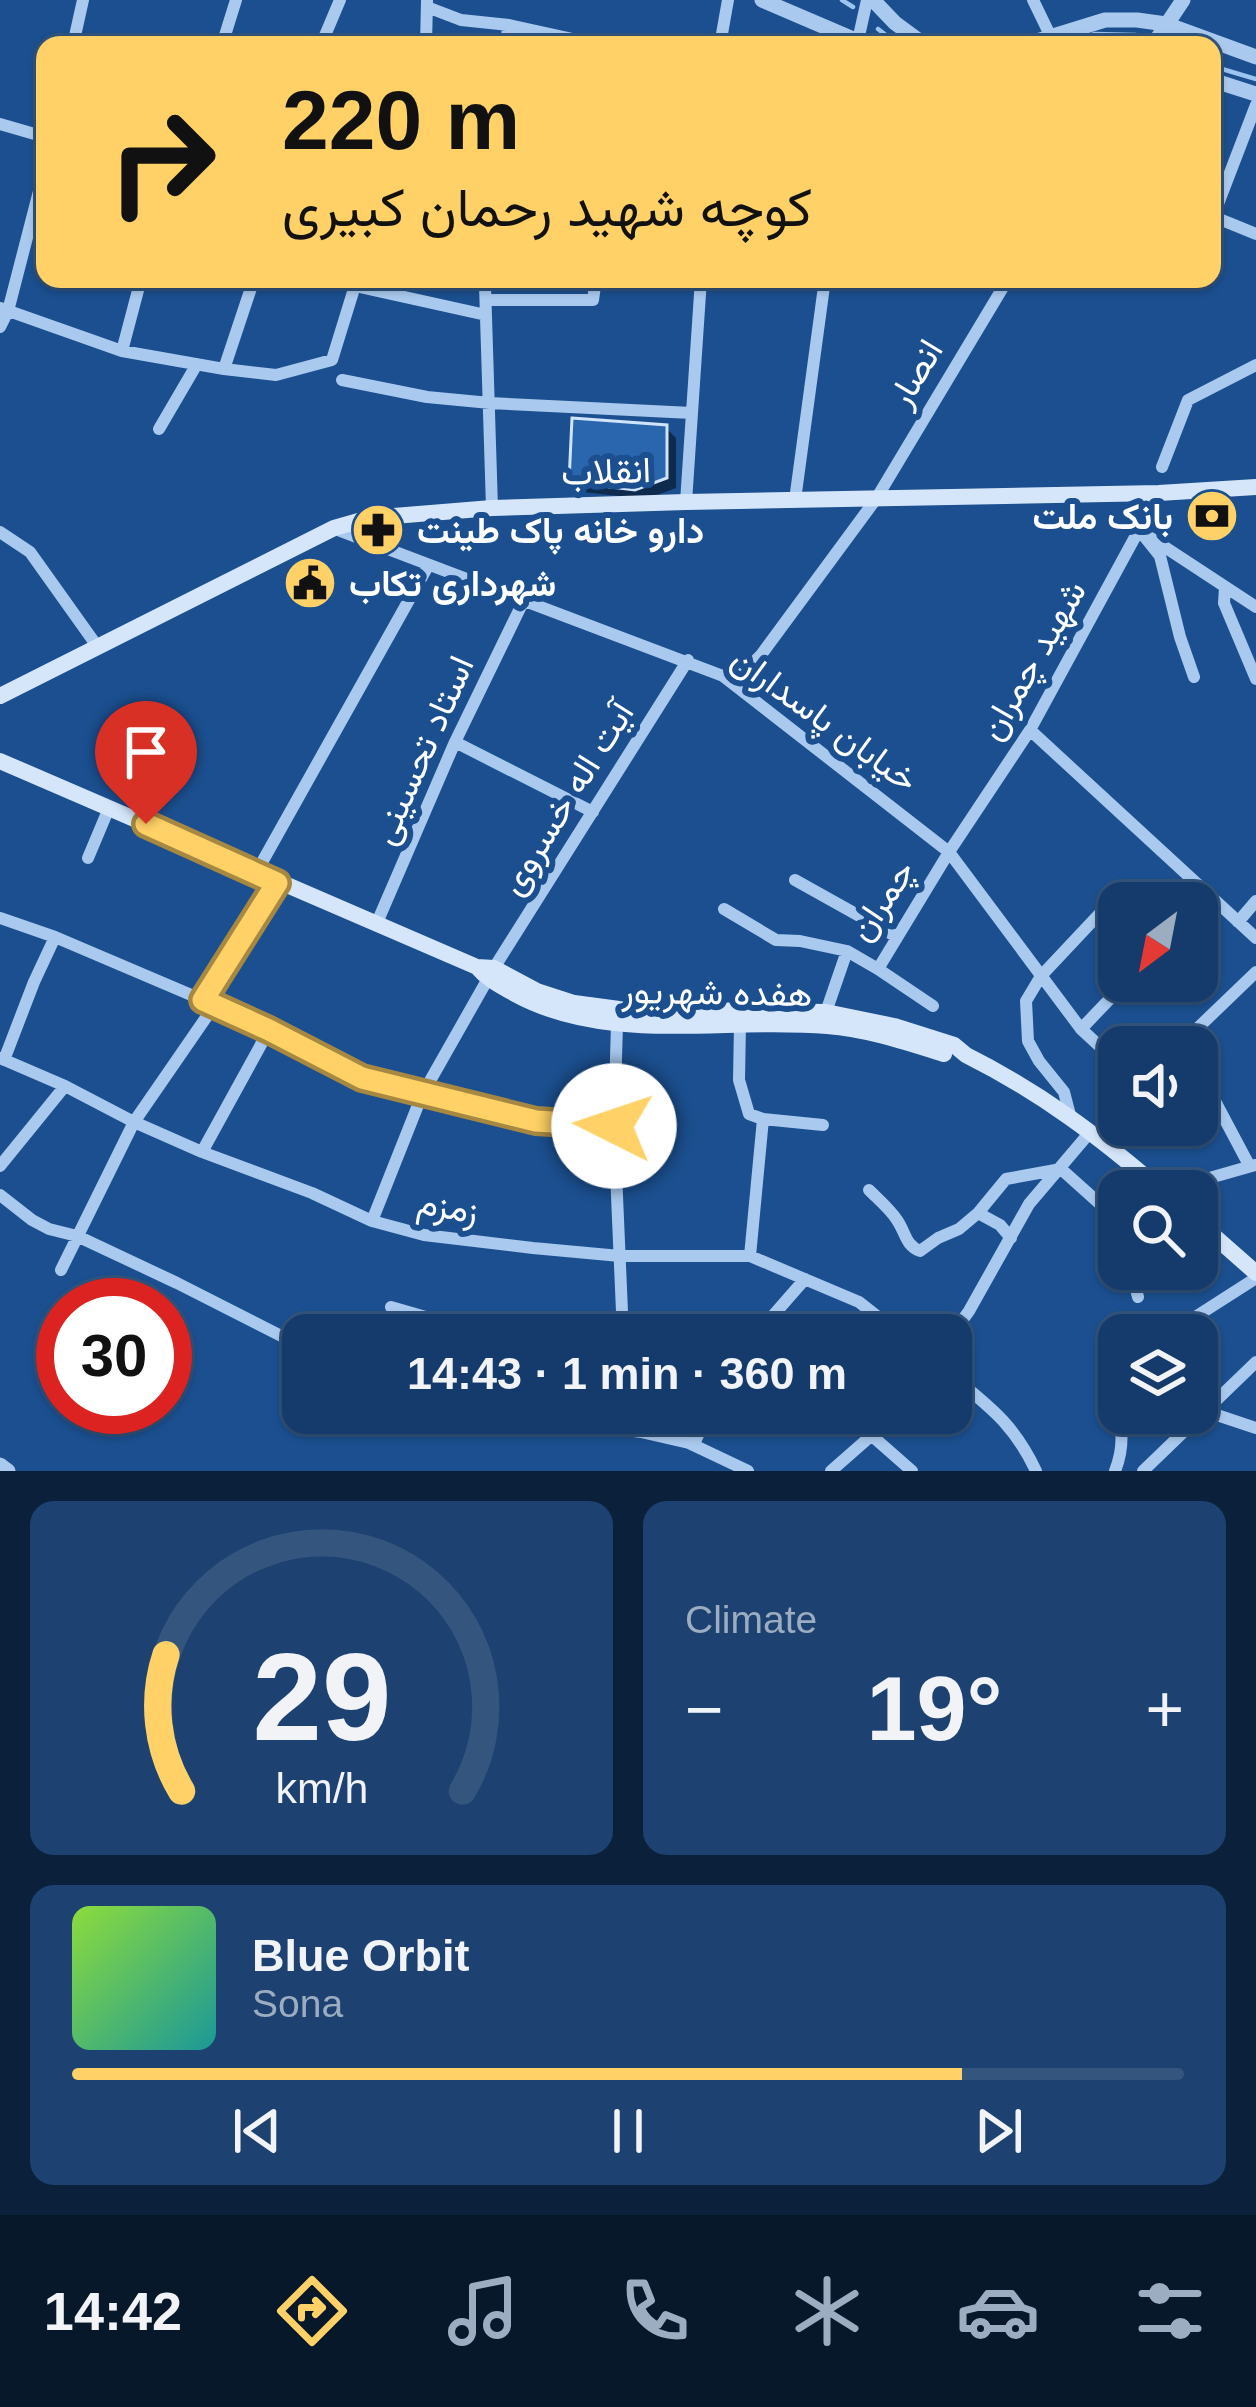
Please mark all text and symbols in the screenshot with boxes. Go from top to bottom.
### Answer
text: 220 m [282,73,520,167]
icon: right [84,84,240,240]
text: کوچه شهید رحمان کبیری [282,177,812,237]
street label: انصار [879,332,953,416]
street label: انقلاب [560,449,652,493]
bank icon: بانک ملت [1184,488,1240,544]
place label: بانک ملت [1032,496,1173,538]
pharmacy icon: دارو خانه پاک طینت [350,502,406,558]
place label: دارو خانه پاک طینت [417,510,704,555]
public building icon: شهرداری تکاب [282,555,338,611]
place label: شهرداری تکاب [349,563,556,606]
street label: شهید چمران [970,573,1098,749]
street label: خیابان پاسداران [722,638,926,804]
street label: استاد تحسینی [362,650,483,851]
street label: آیت اله خسروی [490,692,645,903]
pin [95,701,197,824]
icon: arrive [113,719,179,785]
street label: چمران [839,852,926,951]
north arrow [1098,882,1218,1002]
map controls [1098,882,1218,1434]
street label: هفده شهریور [620,970,813,1016]
button: sound [1098,1026,1218,1146]
position arrow [551,1063,677,1189]
button: search [1098,1170,1218,1290]
street label: زمزم [414,1180,482,1234]
speed limit sign: 30 [36,1278,192,1434]
button: layers [1098,1314,1218,1434]
text: 14:43 · 1 min · 360 m [407,1348,847,1399]
text: Climate [685,1598,817,1641]
text: 29 [252,1627,391,1766]
text: 19° [866,1659,1003,1759]
text: − [685,1672,724,1746]
text: + [1145,1672,1184,1746]
text: km/h [275,1764,368,1812]
text: Blue Orbit [252,1930,470,1981]
text: Sona [252,1982,343,2025]
icon: previous [224,2098,290,2164]
icon: pause [595,2098,661,2164]
icon: next [966,2098,1032,2164]
icon: directions [270,2269,354,2353]
icon: music [441,2269,525,2353]
icon: phone [613,2269,697,2353]
icon: climate [785,2269,869,2353]
icon: car [956,2269,1040,2353]
icon: filters [1128,2269,1212,2353]
text: 14:42 [44,2281,182,2341]

